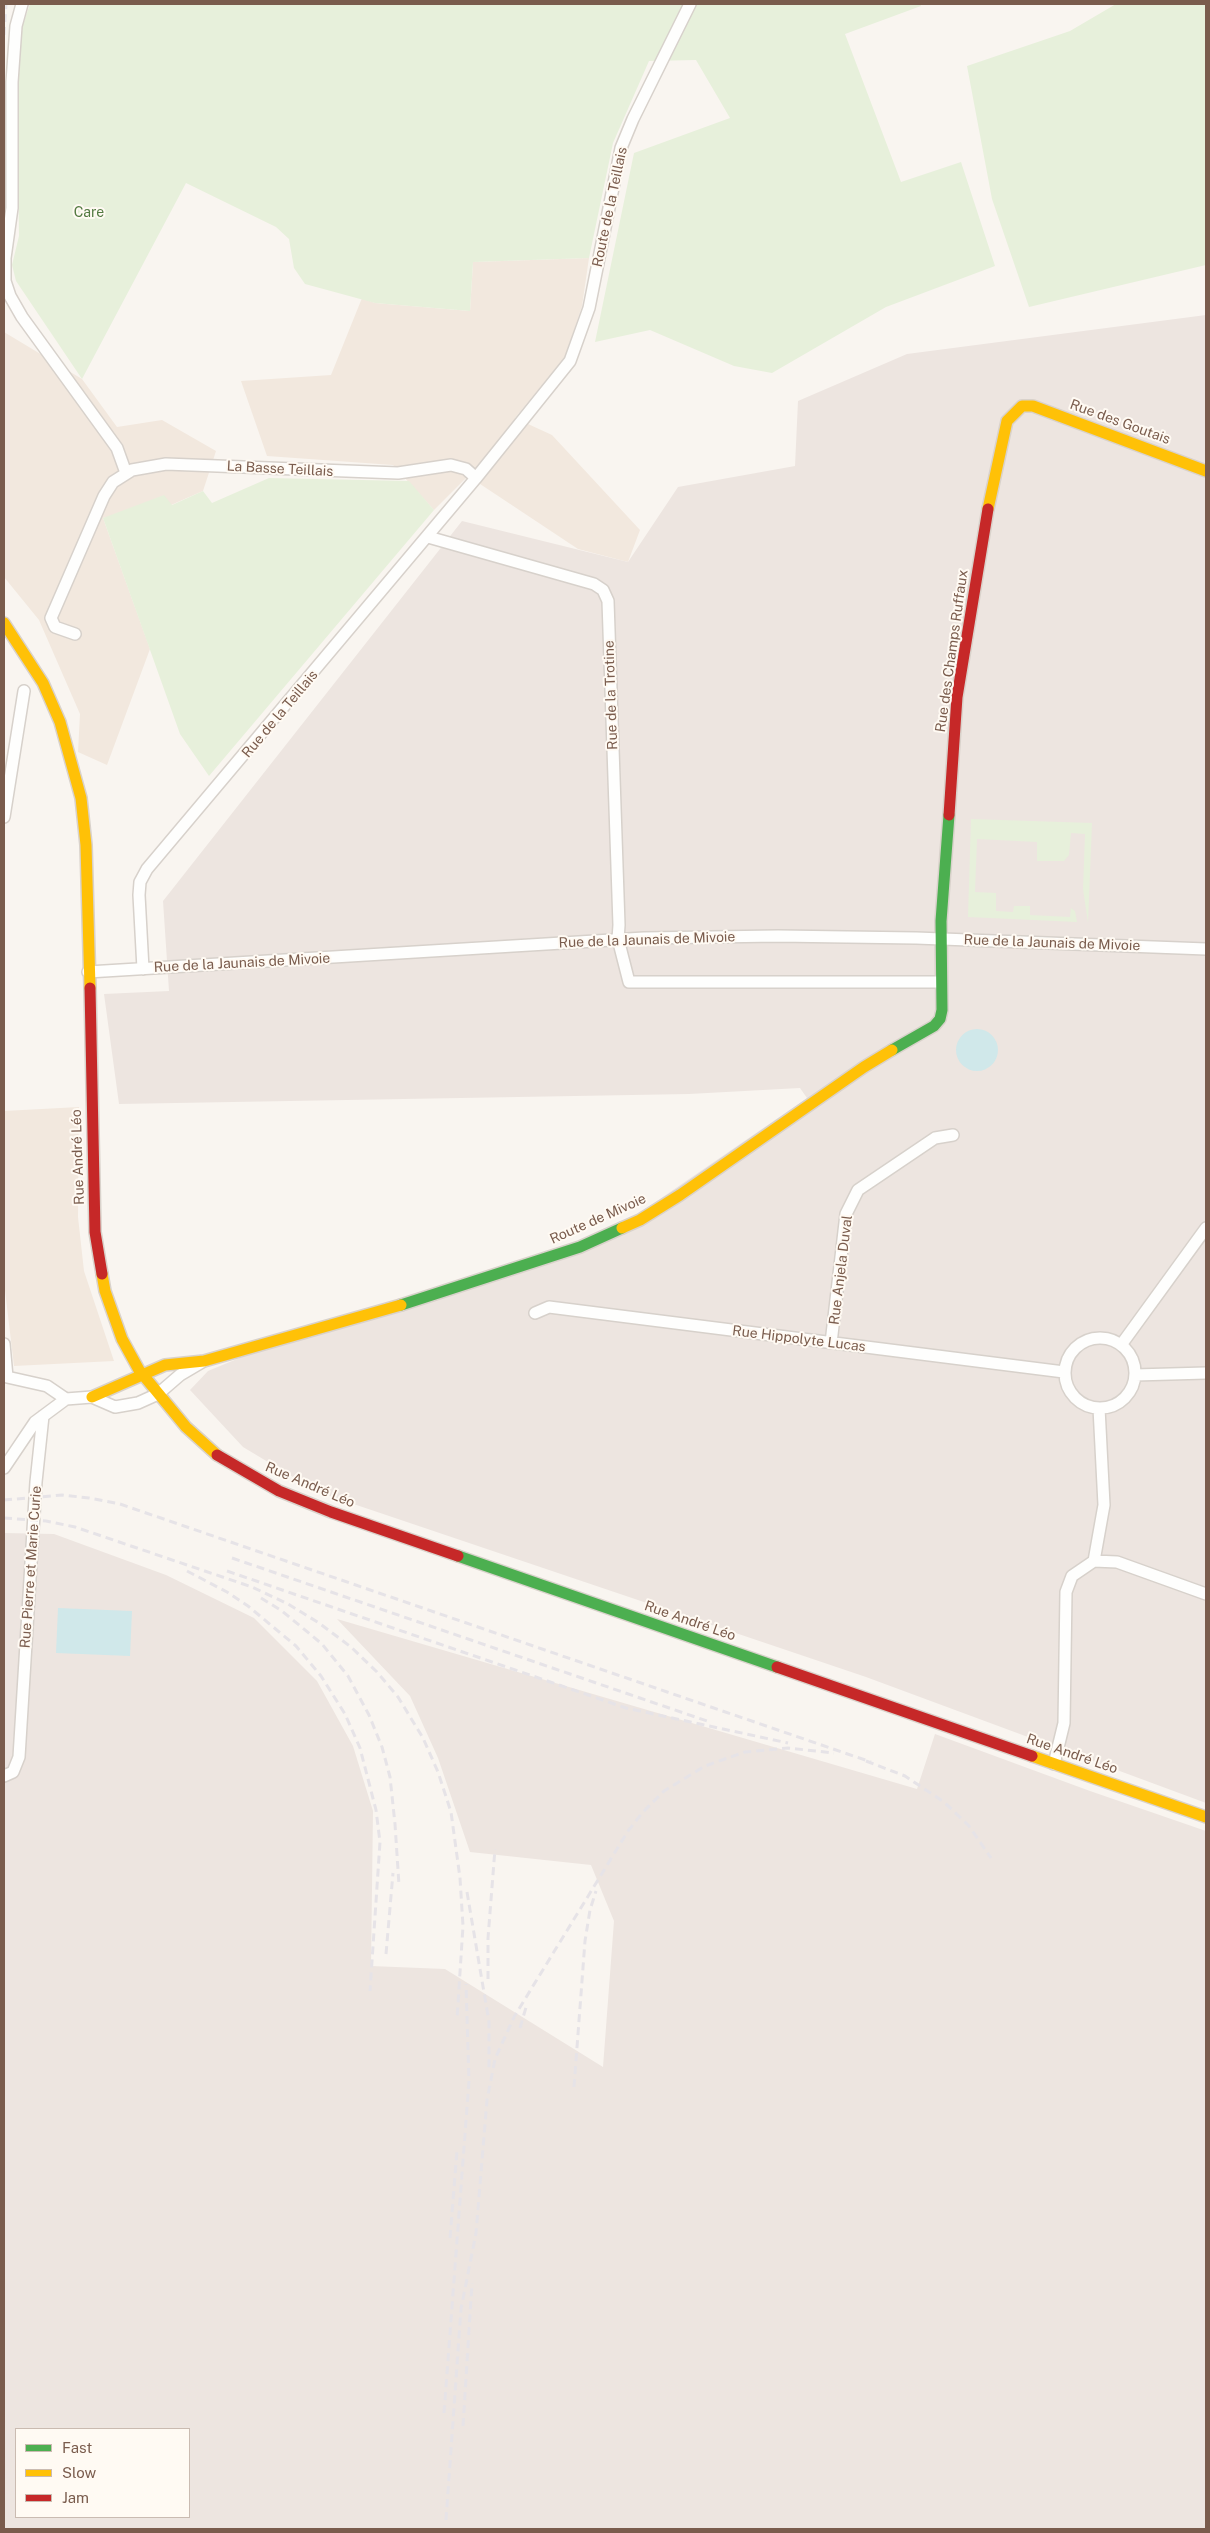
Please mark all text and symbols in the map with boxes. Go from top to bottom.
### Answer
street label: Route de la Teillais [589,146,631,268]
park label: Care [74,205,104,221]
street label: Rue des Goutais [1068,396,1172,448]
street label: La Basse Teillais [226,458,334,480]
street label: Rue des Champs Ruffaux [932,569,972,733]
street label: Rue de la Trotine [601,640,621,750]
street label: Rue de la Teillais [238,667,322,761]
street label: Rue de la Jaunais de Mivoie [558,929,736,951]
street label: Rue de la Jaunais de Mivoie [963,932,1141,954]
street label: Rue de la Jaunais de Mivoie [153,950,331,976]
street label: Rue André Léo [68,1109,88,1205]
street label: Route de Mivoie [547,1190,649,1248]
street label: Rue Anjela Duval [826,1214,856,1326]
street label: Rue Hippolyte Lucas [731,1322,867,1356]
street label: Rue André Léo [263,1459,357,1511]
street label: Rue Pierre et Marie Curie [17,1485,45,1649]
street label: Rue André Léo [642,1597,738,1645]
street label: Rue André Léo [1024,1730,1120,1778]
legend [15,2428,190,2518]
text: Fast [62,2439,92,2456]
text: Slow [62,2464,96,2481]
text: Jam [62,2489,89,2506]

